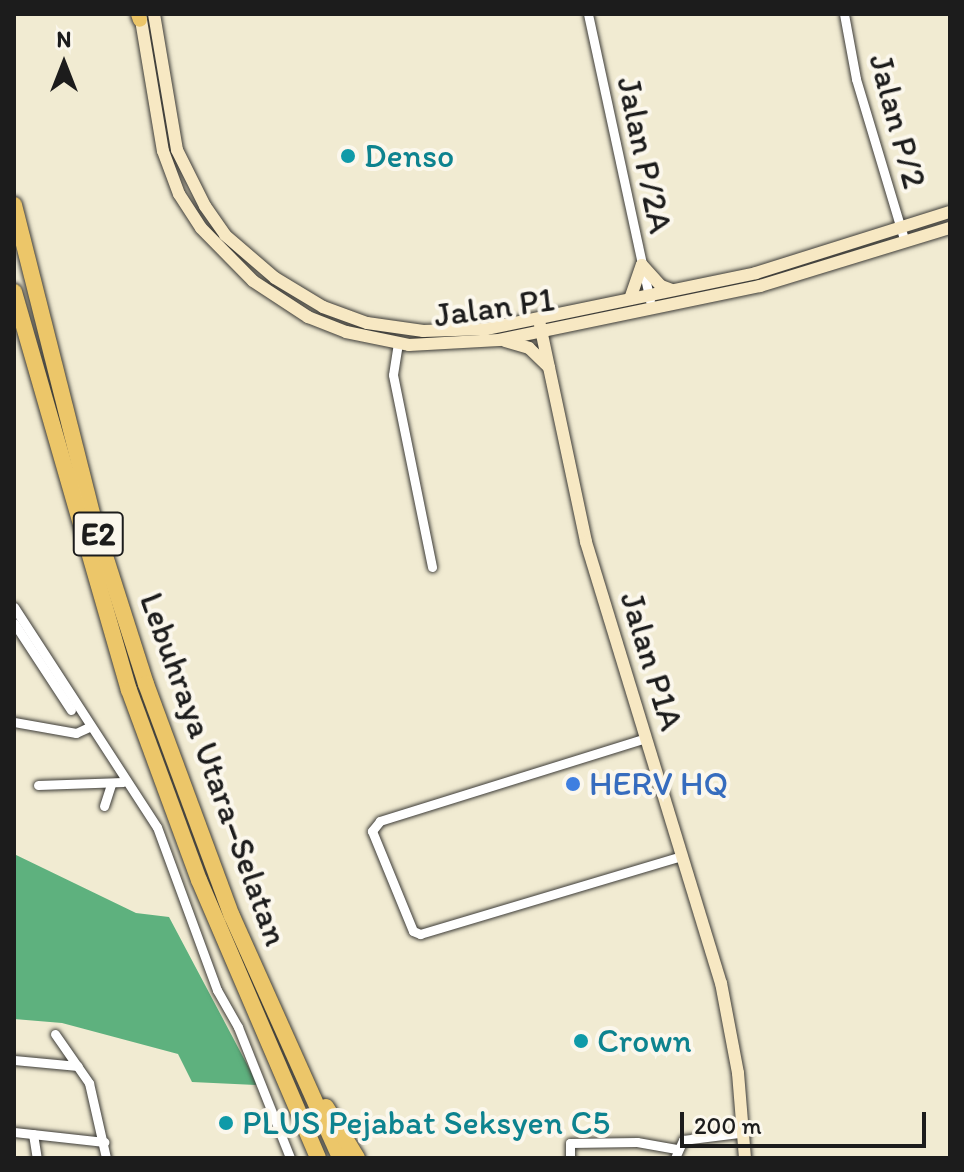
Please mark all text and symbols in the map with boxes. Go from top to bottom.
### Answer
north arrow [24,24,104,104]
text: N [57,26,71,53]
street label: Jalan P/2 [861,49,935,193]
street label: Jalan P/2A [609,73,681,237]
place label: Denso [364,136,454,176]
marker: Denso [339,147,357,165]
street label: Jalan P1 [431,278,557,336]
road number: E2 [72,506,124,562]
street label: Jalan P1A [612,587,692,735]
street label: Lebuhraya Utara–Selatan [131,588,297,950]
place label: HERV HQ [589,764,728,804]
marker: HERV HQ [564,775,582,793]
place label: Crown [597,1021,692,1061]
marker: Crown [572,1032,590,1050]
scale bar [684,1096,930,1146]
place label: PLUS Pejabat Seksyen C5 [242,1103,610,1143]
text: 200 m [694,1111,762,1140]
marker: PLUS Pejabat Seksyen C5 [217,1114,235,1132]

